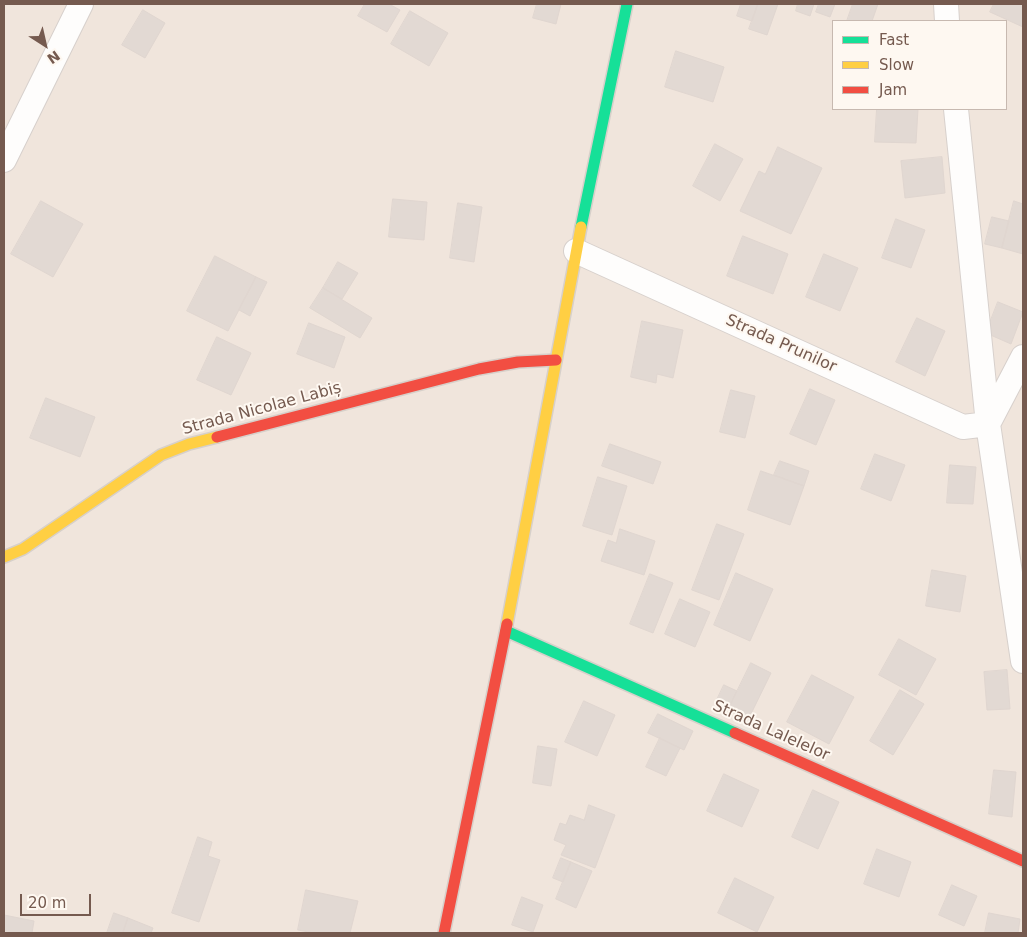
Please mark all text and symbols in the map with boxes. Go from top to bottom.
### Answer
north arrow [20,20,70,70]
legend [832,20,1007,110]
text: Fast [879,31,909,49]
text: N [44,47,63,67]
text: Slow [879,56,914,74]
text: Jam [879,81,907,99]
street label: Strada Prunilor [723,311,839,377]
street label: Strada Nicolae Labiș [180,379,344,439]
street label: Strada Lalelelor [710,697,832,765]
scale bar [22,884,94,916]
text: 20 m [28,894,66,912]

